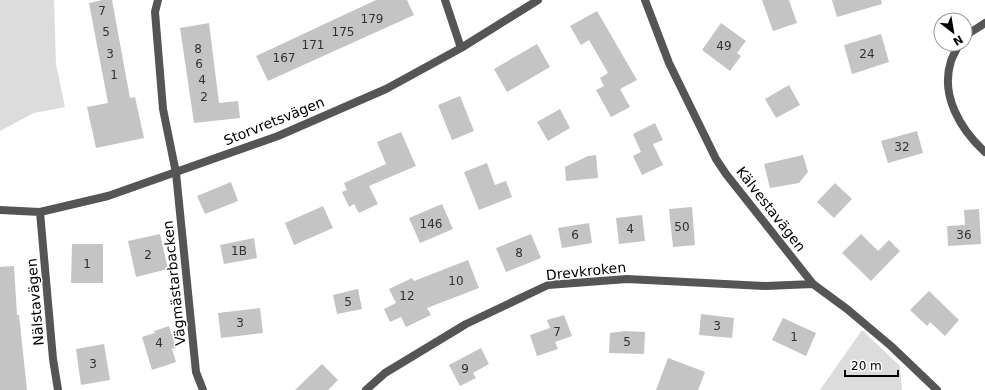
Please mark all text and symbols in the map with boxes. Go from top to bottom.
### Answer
house number: 7 [98,4,106,18]
house number: 179 [361,12,383,26]
north arrow [933,12,973,52]
house number: 5 [102,25,110,39]
house number: 175 [332,25,354,39]
text: N [951,32,965,48]
house number: 171 [302,38,324,52]
house number: 49 [716,39,732,53]
house number: 8 [194,42,202,56]
house number: 3 [106,47,114,61]
house number: 24 [859,47,875,61]
house number: 167 [273,51,295,65]
house number: 6 [195,57,203,71]
house number: 1 [110,68,118,82]
house number: 4 [198,73,206,87]
house number: 2 [200,90,208,104]
street label: Storvretsvägen [221,94,327,148]
house number: 32 [894,140,910,154]
street label: Kälvestavägen [733,164,809,254]
house number: 146 [420,217,442,231]
street label: Vägmästarbacken [159,220,189,346]
house number: 50 [674,220,690,234]
house number: 4 [626,222,634,236]
house number: 6 [571,228,579,242]
house number: 36 [956,228,972,242]
house number: 1B [231,244,247,258]
house number: 8 [515,246,523,260]
house number: 2 [144,248,152,262]
house number: 1 [83,257,91,271]
street label: Nälstavägen [23,258,47,346]
street label: Drevkroken [545,259,627,283]
house number: 10 [448,274,464,288]
house number: 12 [399,289,415,303]
house number: 5 [344,295,352,309]
house number: 3 [236,316,244,330]
house number: 3 [713,319,721,333]
house number: 7 [553,325,561,339]
house number: 1 [790,330,798,344]
house number: 5 [623,335,631,349]
house number: 4 [155,336,163,350]
scale bar [845,352,898,378]
house number: 3 [89,357,97,371]
text: 20 m [851,359,882,373]
house number: 9 [461,362,469,376]

